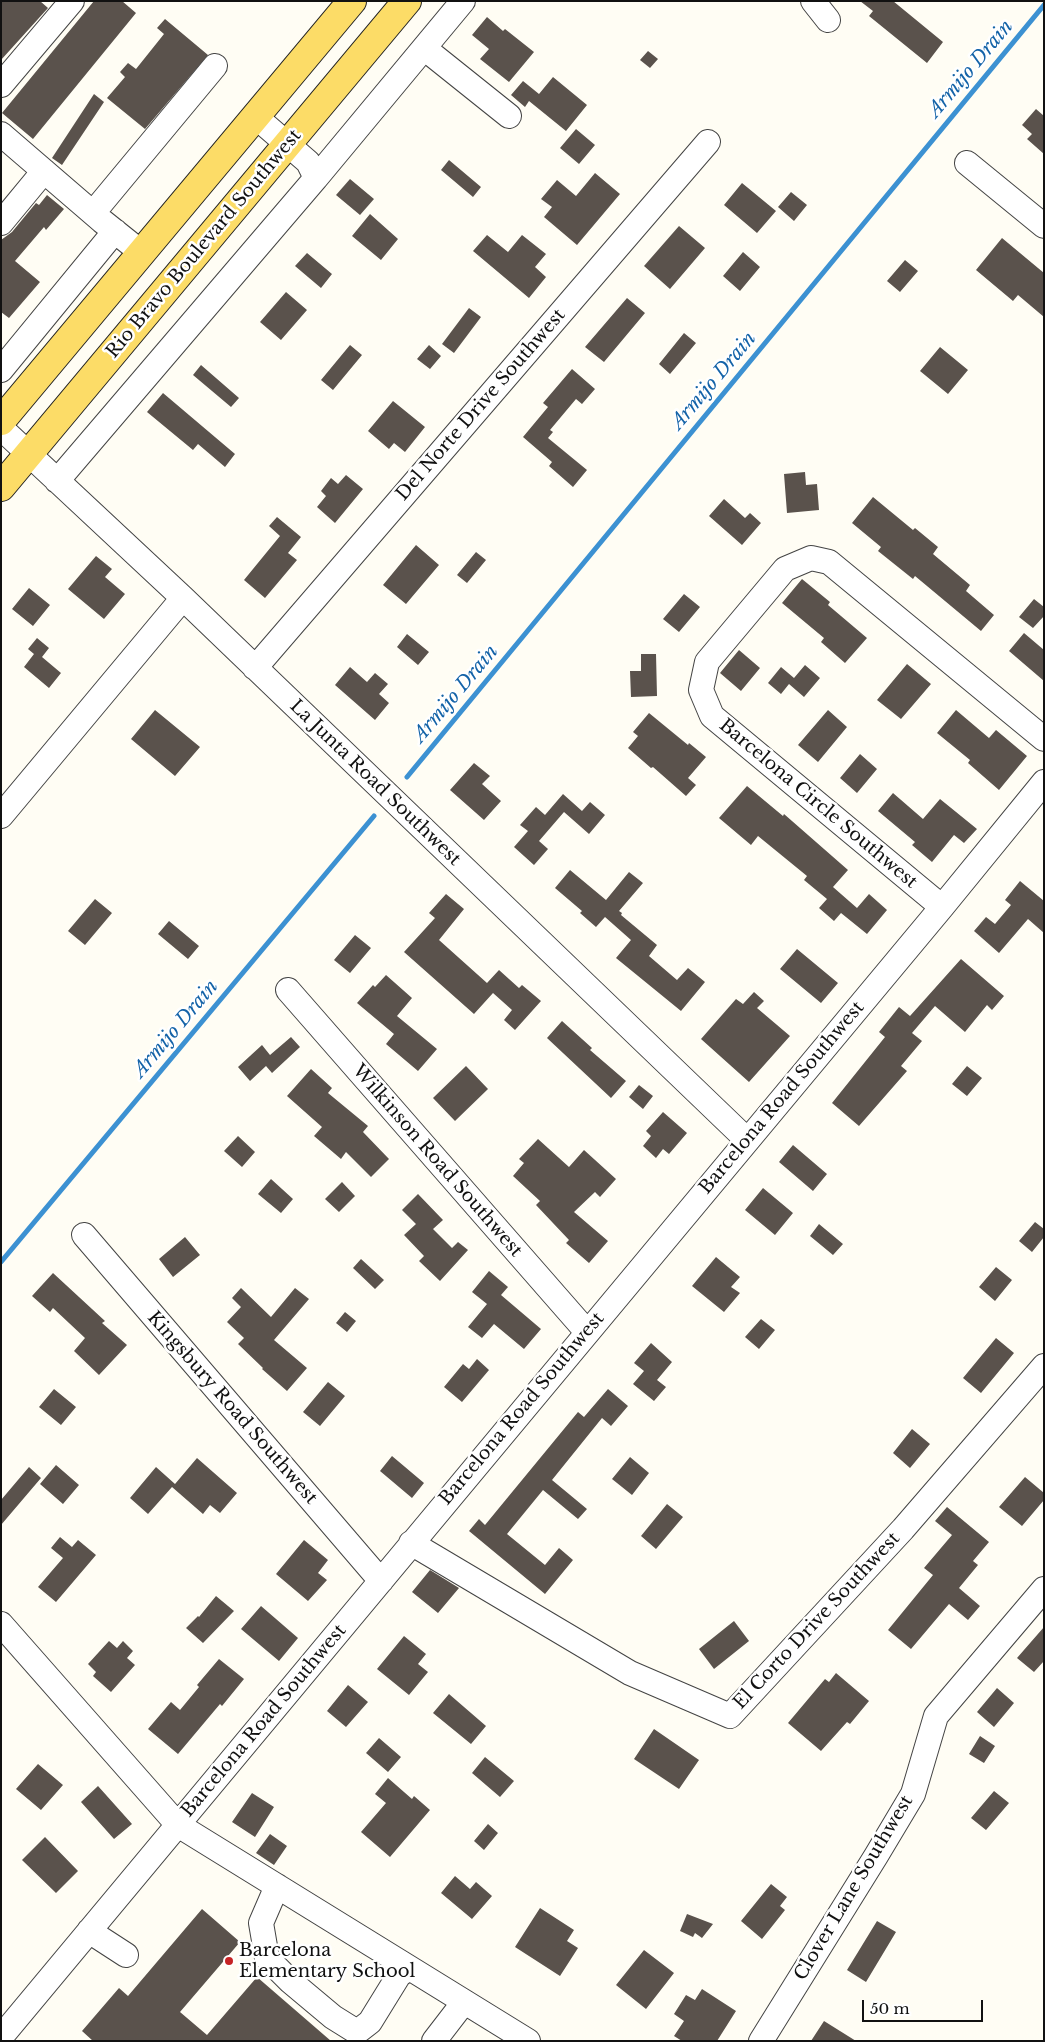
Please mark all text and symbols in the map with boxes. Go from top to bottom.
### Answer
water label: Armijo Drain [924,16,1018,122]
street label: Rio Bravo Boulevard Southwest [102,125,306,363]
street label: Del Norte Drive Southwest [392,305,570,505]
water label: Armijo Drain [667,328,761,434]
water label: Armijo Drain [409,641,503,747]
street label: La Junta Road Southwest [285,696,465,870]
street label: Barcelona Circle Southwest [715,715,921,893]
water label: Armijo Drain [129,976,223,1082]
street label: Barcelona Road Southwest [695,997,869,1199]
street label: Wilkinson Road Southwest [348,1060,526,1262]
street label: Kingsbury Road Southwest [142,1307,322,1509]
street label: Barcelona Road Southwest [435,1308,609,1510]
street label: El Corto Drive Southwest [729,1528,905,1714]
street label: Barcelona Road Southwest [177,1620,351,1822]
street label: Clover Lane Southwest [790,1792,918,1984]
place label: Barcelona Elementary School [239,1940,415,1982]
marker: Barcelona Elementary School [223,1955,235,1967]
scale bar [865,1990,986,2022]
text: 50 m [870,1999,910,2018]

